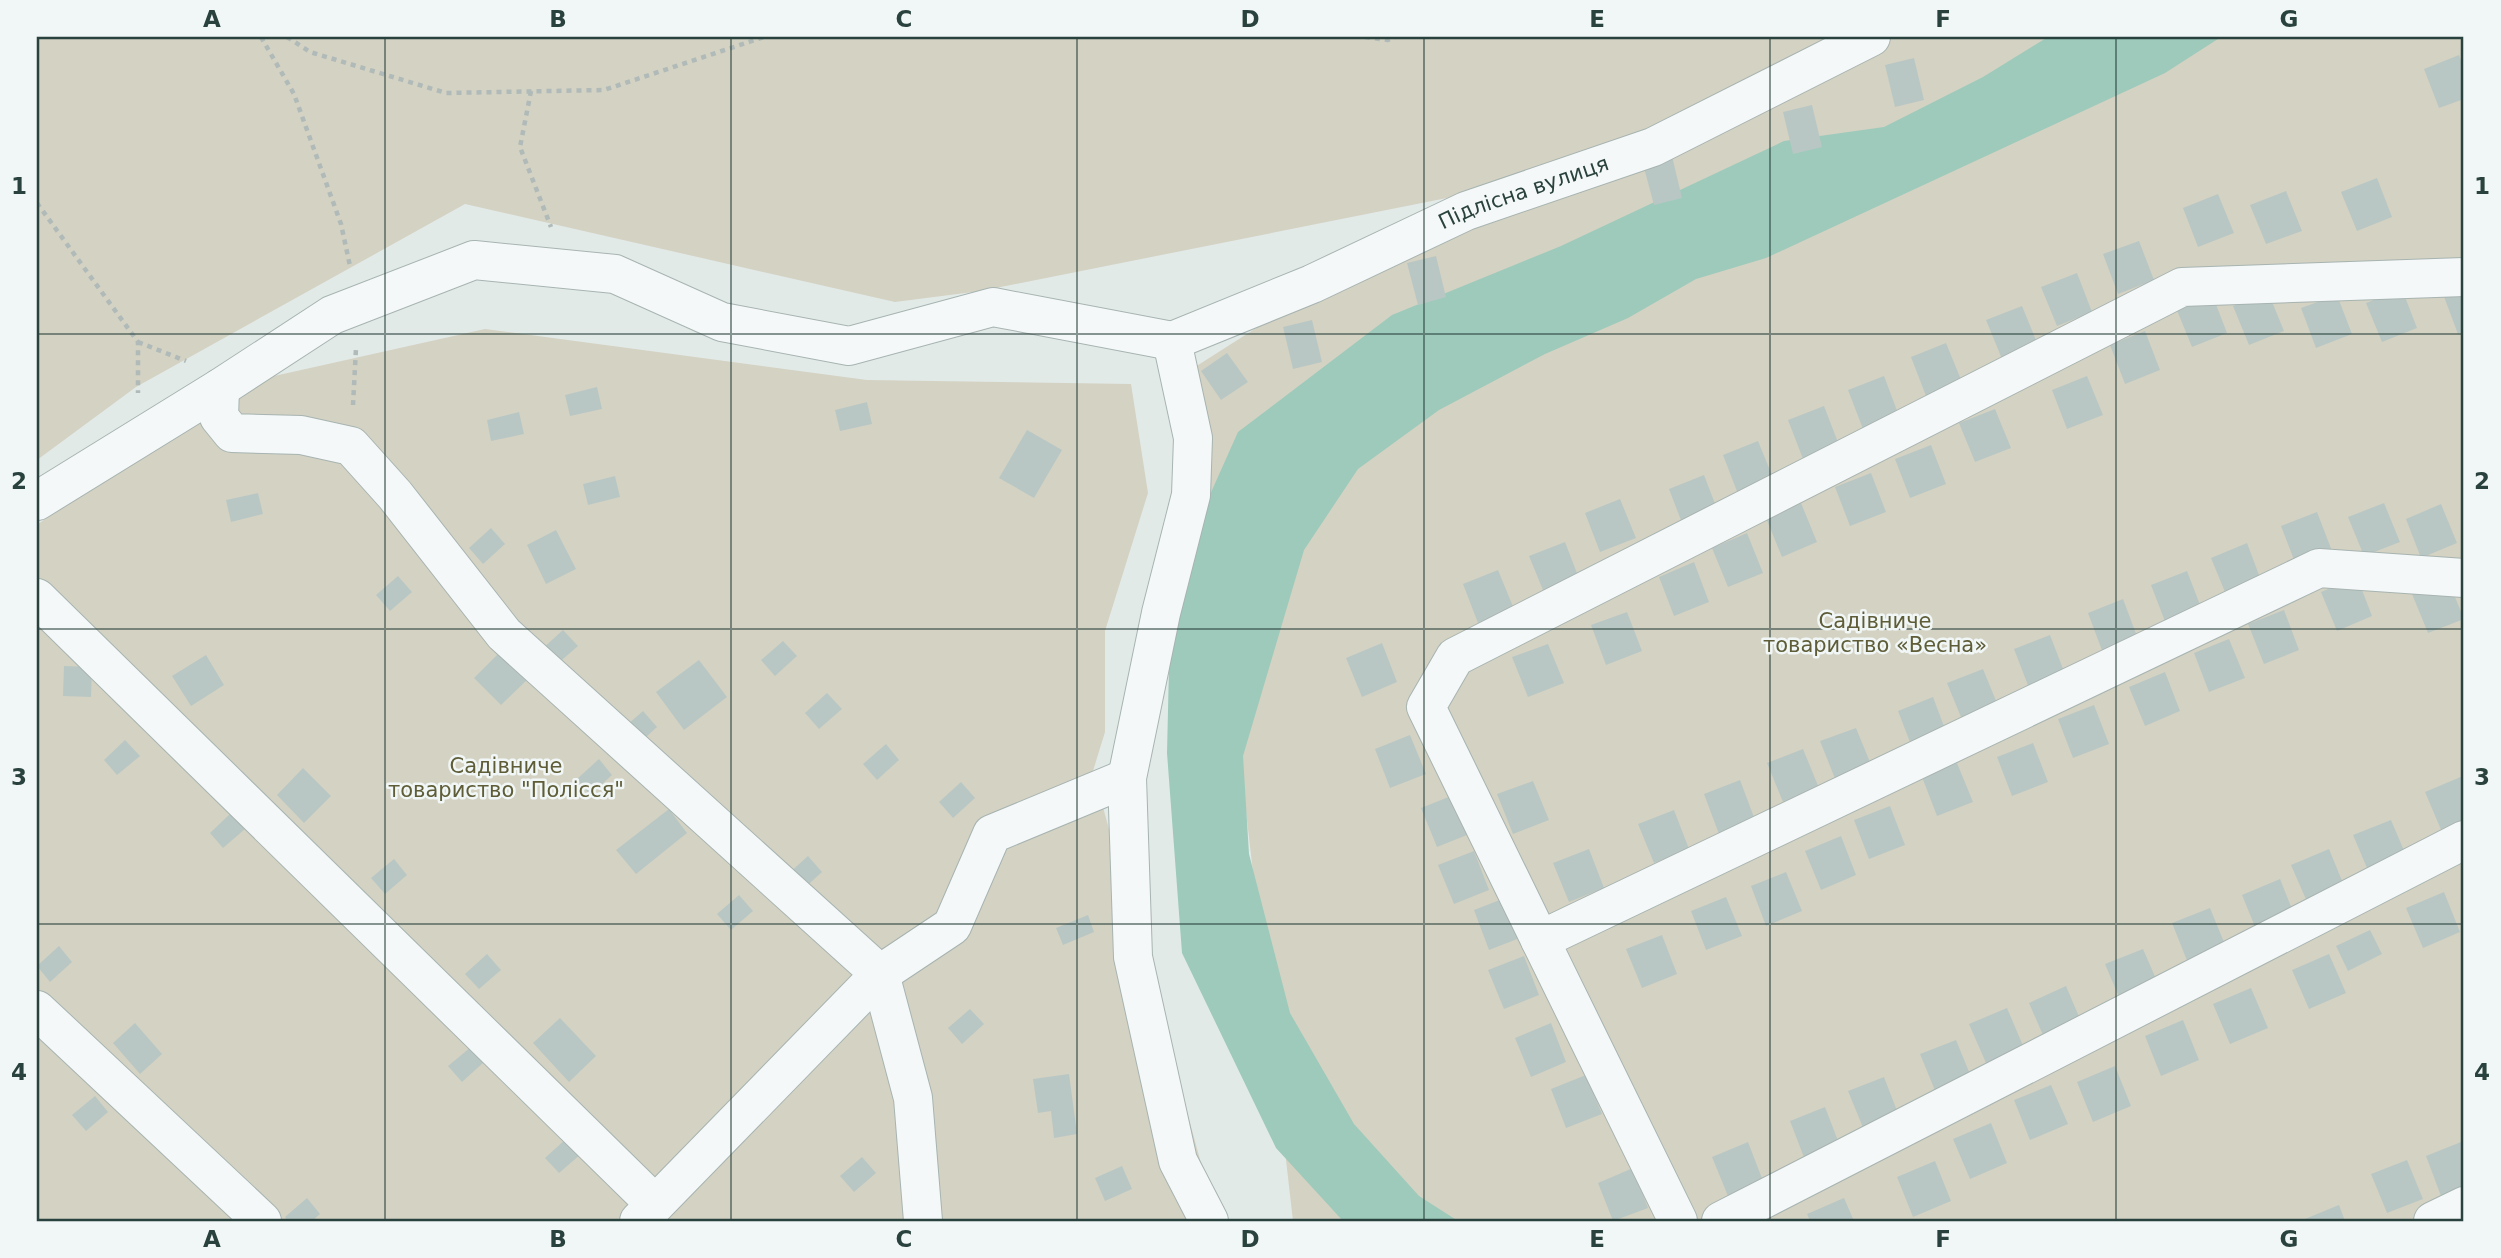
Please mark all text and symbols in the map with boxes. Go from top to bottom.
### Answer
text: A [203,6,221,32]
text: B [549,6,567,32]
text: C [896,6,912,32]
text: D [1240,6,1260,32]
text: E [1589,6,1605,32]
text: F [1935,6,1951,32]
text: G [2280,6,2298,32]
street label: Підлісна вулиця [1435,151,1612,234]
text: 1 [11,173,27,199]
text: 1 [2474,173,2490,199]
text: 2 [11,468,27,494]
text: 2 [2474,468,2490,494]
park label: Садівниче товариство «Весна» [1763,609,1987,657]
park label: Садівниче товариство "Полісся" [388,754,624,802]
text: 3 [11,764,27,790]
text: 3 [2474,764,2490,790]
text: 4 [11,1059,27,1085]
text: 4 [2474,1059,2490,1085]
text: A [203,1226,221,1252]
text: B [549,1226,567,1252]
text: C [896,1226,912,1252]
text: D [1240,1226,1260,1252]
text: E [1589,1226,1605,1252]
text: F [1935,1226,1951,1252]
text: G [2280,1226,2298,1252]

